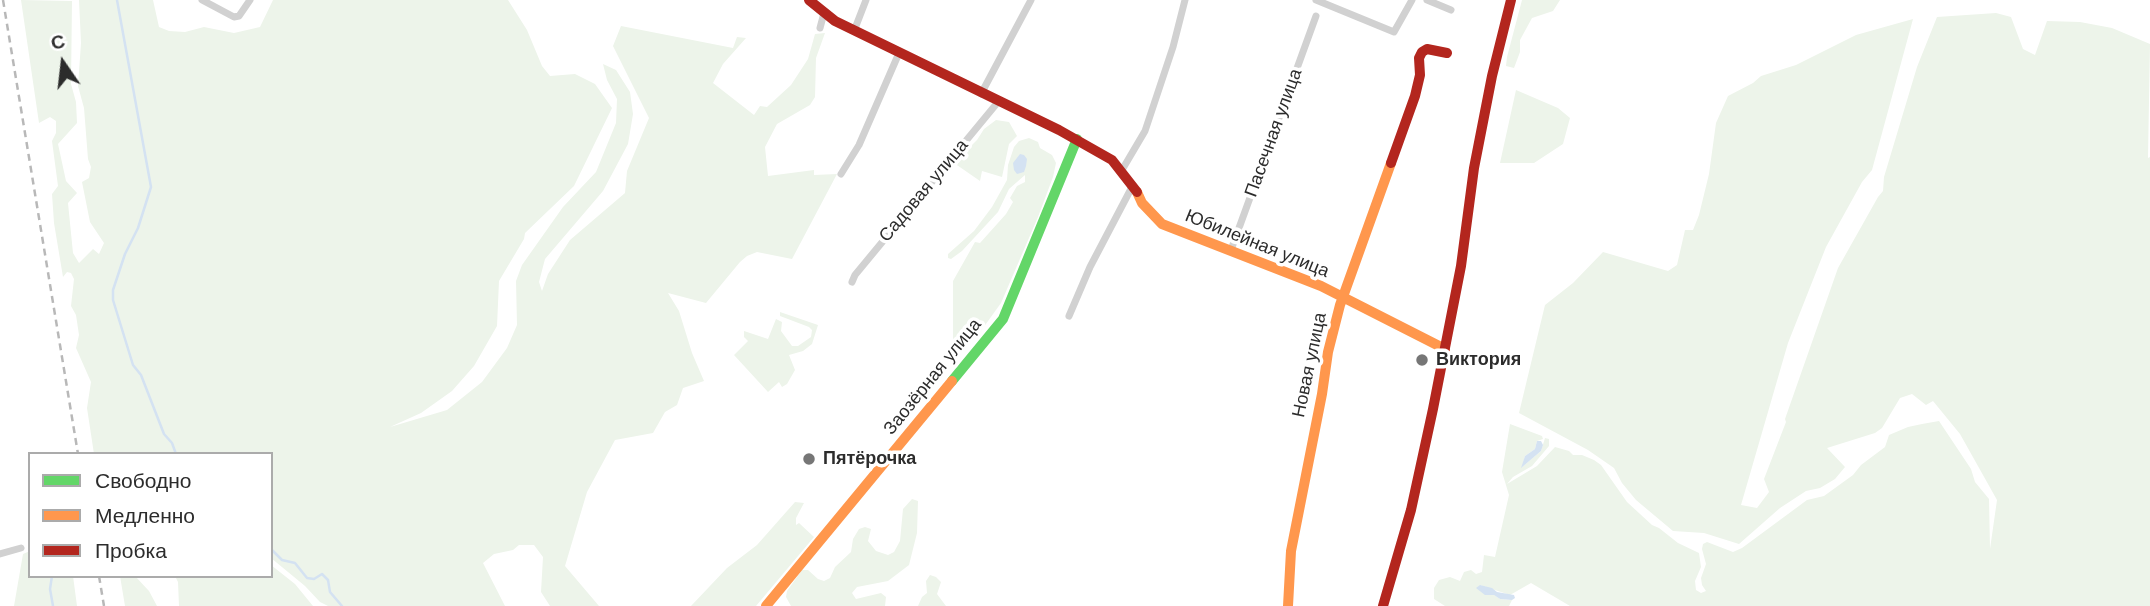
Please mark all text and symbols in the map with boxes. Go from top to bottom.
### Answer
north arrow [28,28,98,98]
text: С [49,30,67,54]
street label: Пасечная улица [1241,66,1307,200]
street label: Садовая улица [875,135,973,247]
street label: Юбилейная улица [1182,205,1332,283]
street label: Новая улица [1288,311,1332,419]
street label: Заозёрная улица [880,315,986,439]
place label: Виктория [1436,349,1521,371]
marker: Виктория [1414,352,1430,368]
place label: Пятёрочка [823,448,916,470]
marker: Пятёрочка [801,451,817,467]
legend [28,452,273,578]
text: Свободно [95,469,192,492]
text: Медленно [95,504,195,527]
text: Пробка [95,539,167,562]

